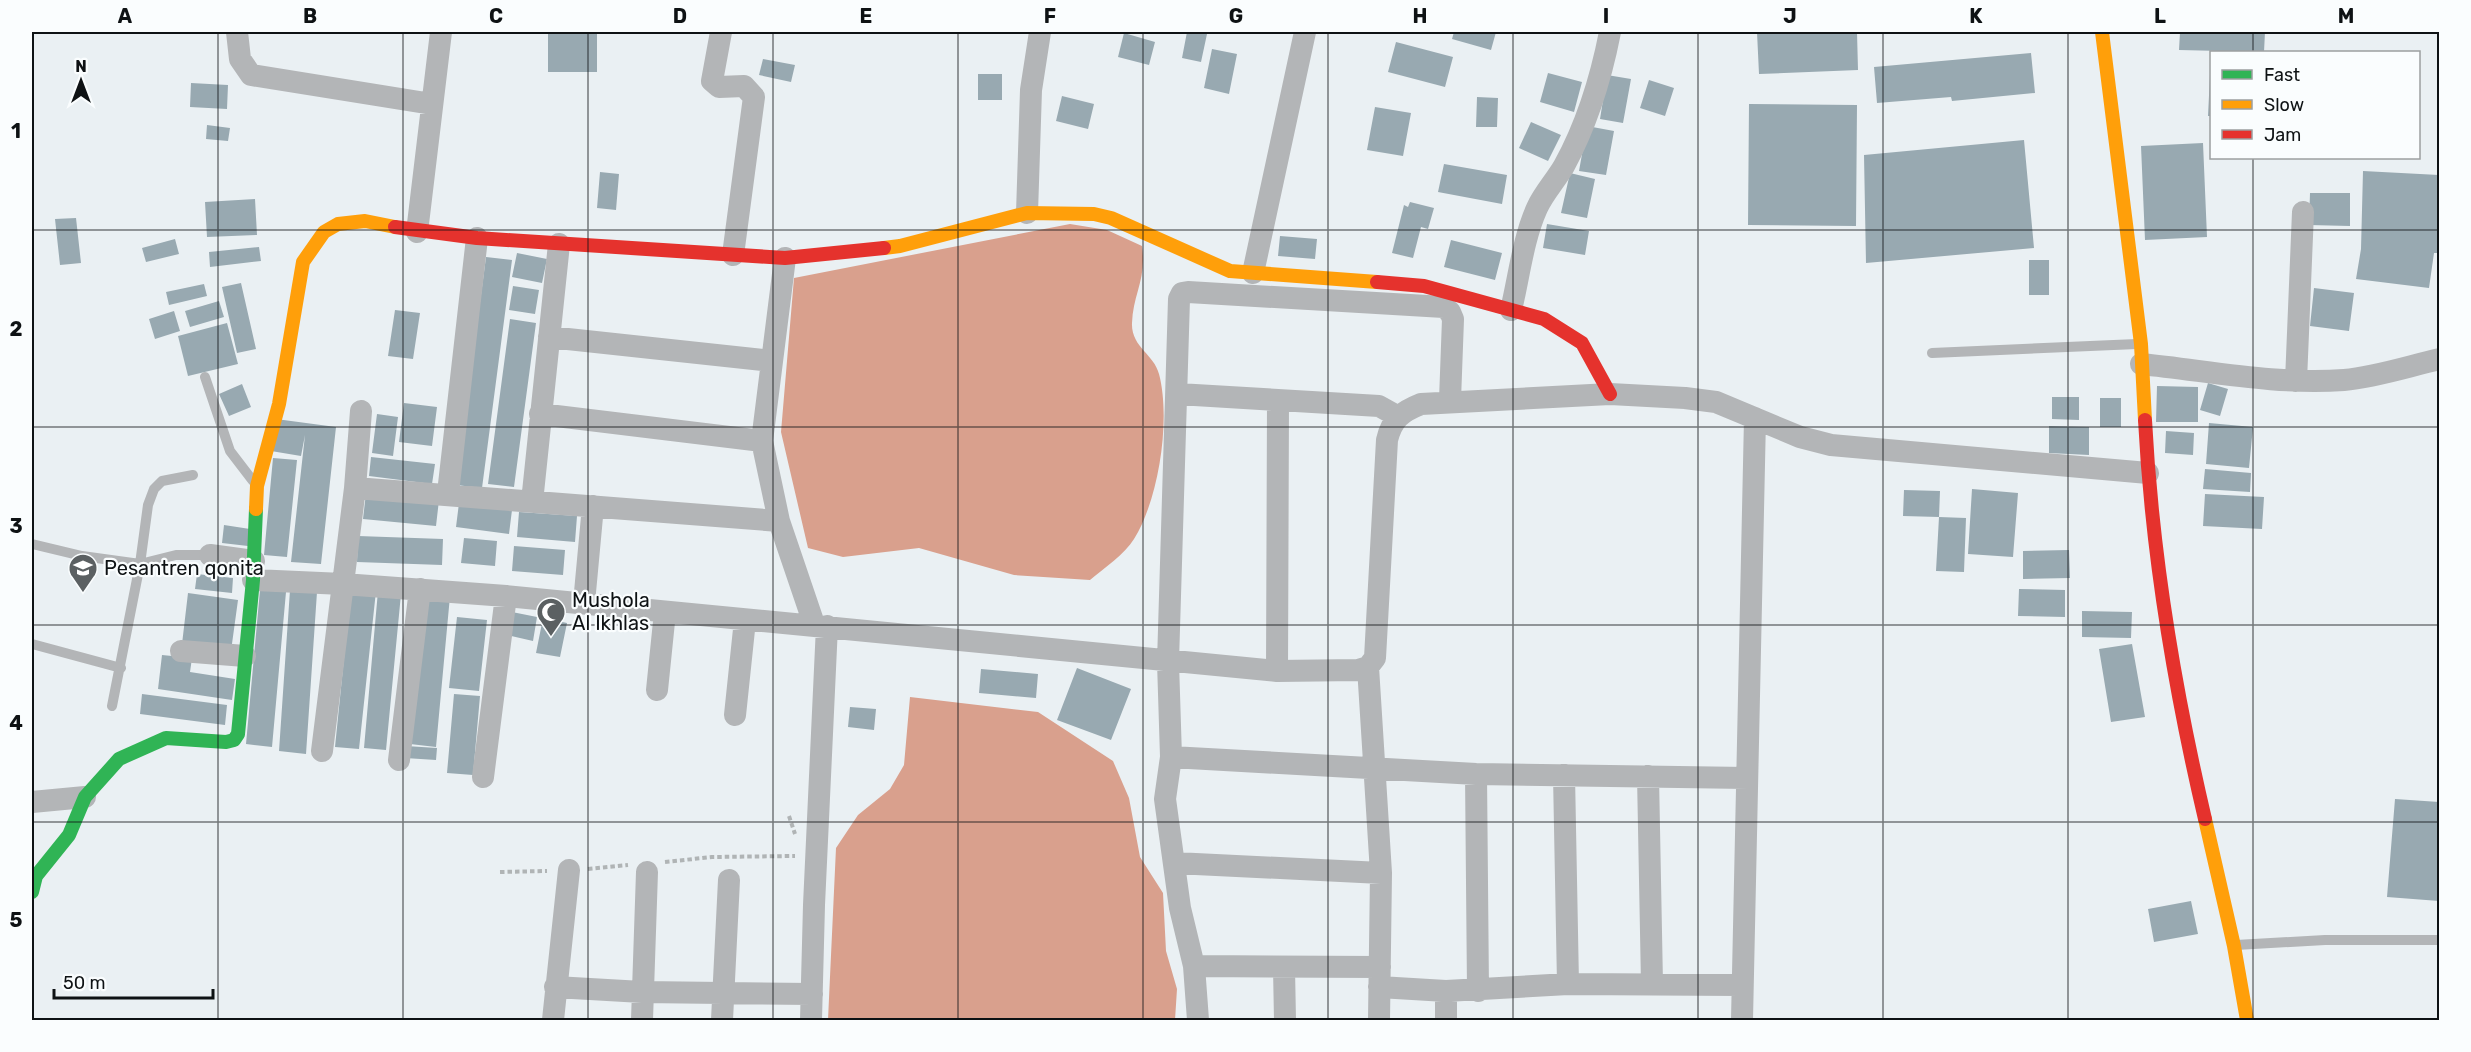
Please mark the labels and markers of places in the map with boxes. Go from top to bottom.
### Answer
school or university icon: Pesantren qonita [67,552,99,594]
place label: Pesantren qonita [104,556,264,580]
place label: Mushola Al Ikhlas [572,588,650,635]
mosque icon: Mushola Al Ikhlas [535,596,567,638]

